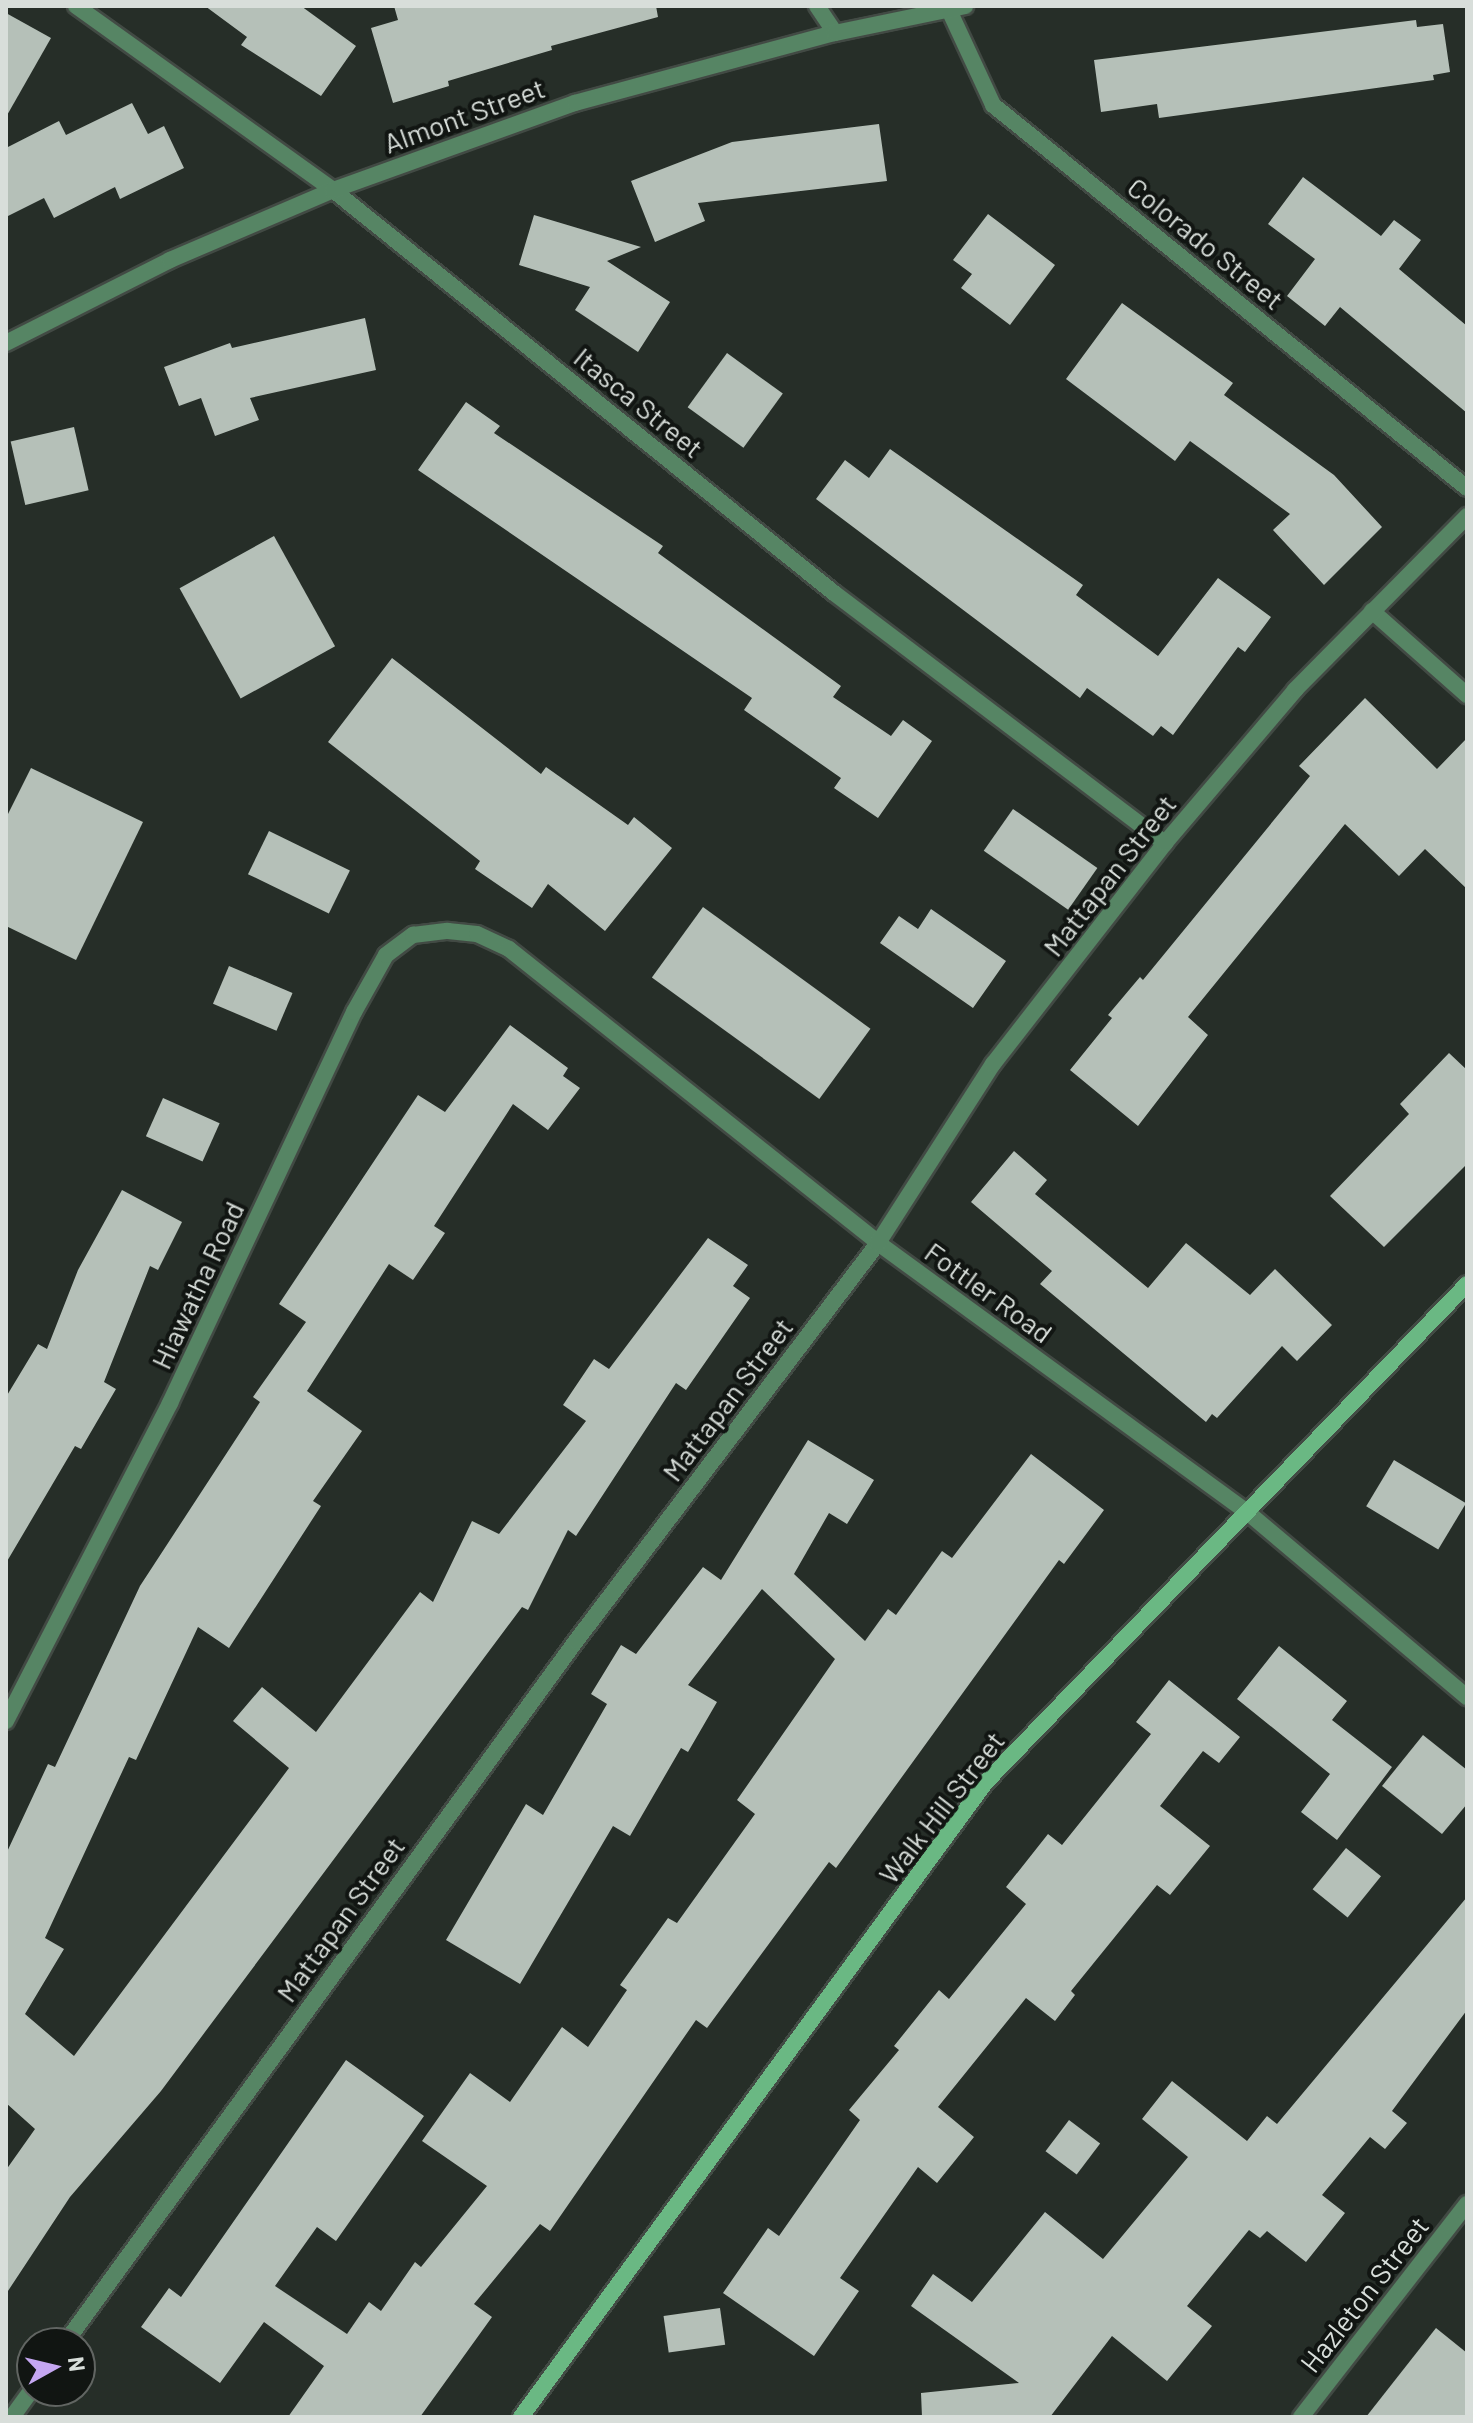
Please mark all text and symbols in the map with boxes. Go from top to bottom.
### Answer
street label: Almont Street [379,70,549,160]
street label: Colorado Street [1121,170,1291,316]
street label: Itasca Street [568,340,710,464]
street label: Mattapan Street [1035,788,1183,962]
street label: Hiawatha Road [144,1196,250,1374]
street label: Fottler Road [919,1235,1059,1349]
street label: Mattapan Street [655,1311,799,1487]
street label: Walk Hill Street [871,1724,1011,1890]
street label: Mattapan Street [269,1830,411,2008]
street label: Hazleton Street [1293,2209,1435,2379]
north arrow [16,2327,96,2407]
text: N [64,2355,92,2373]

